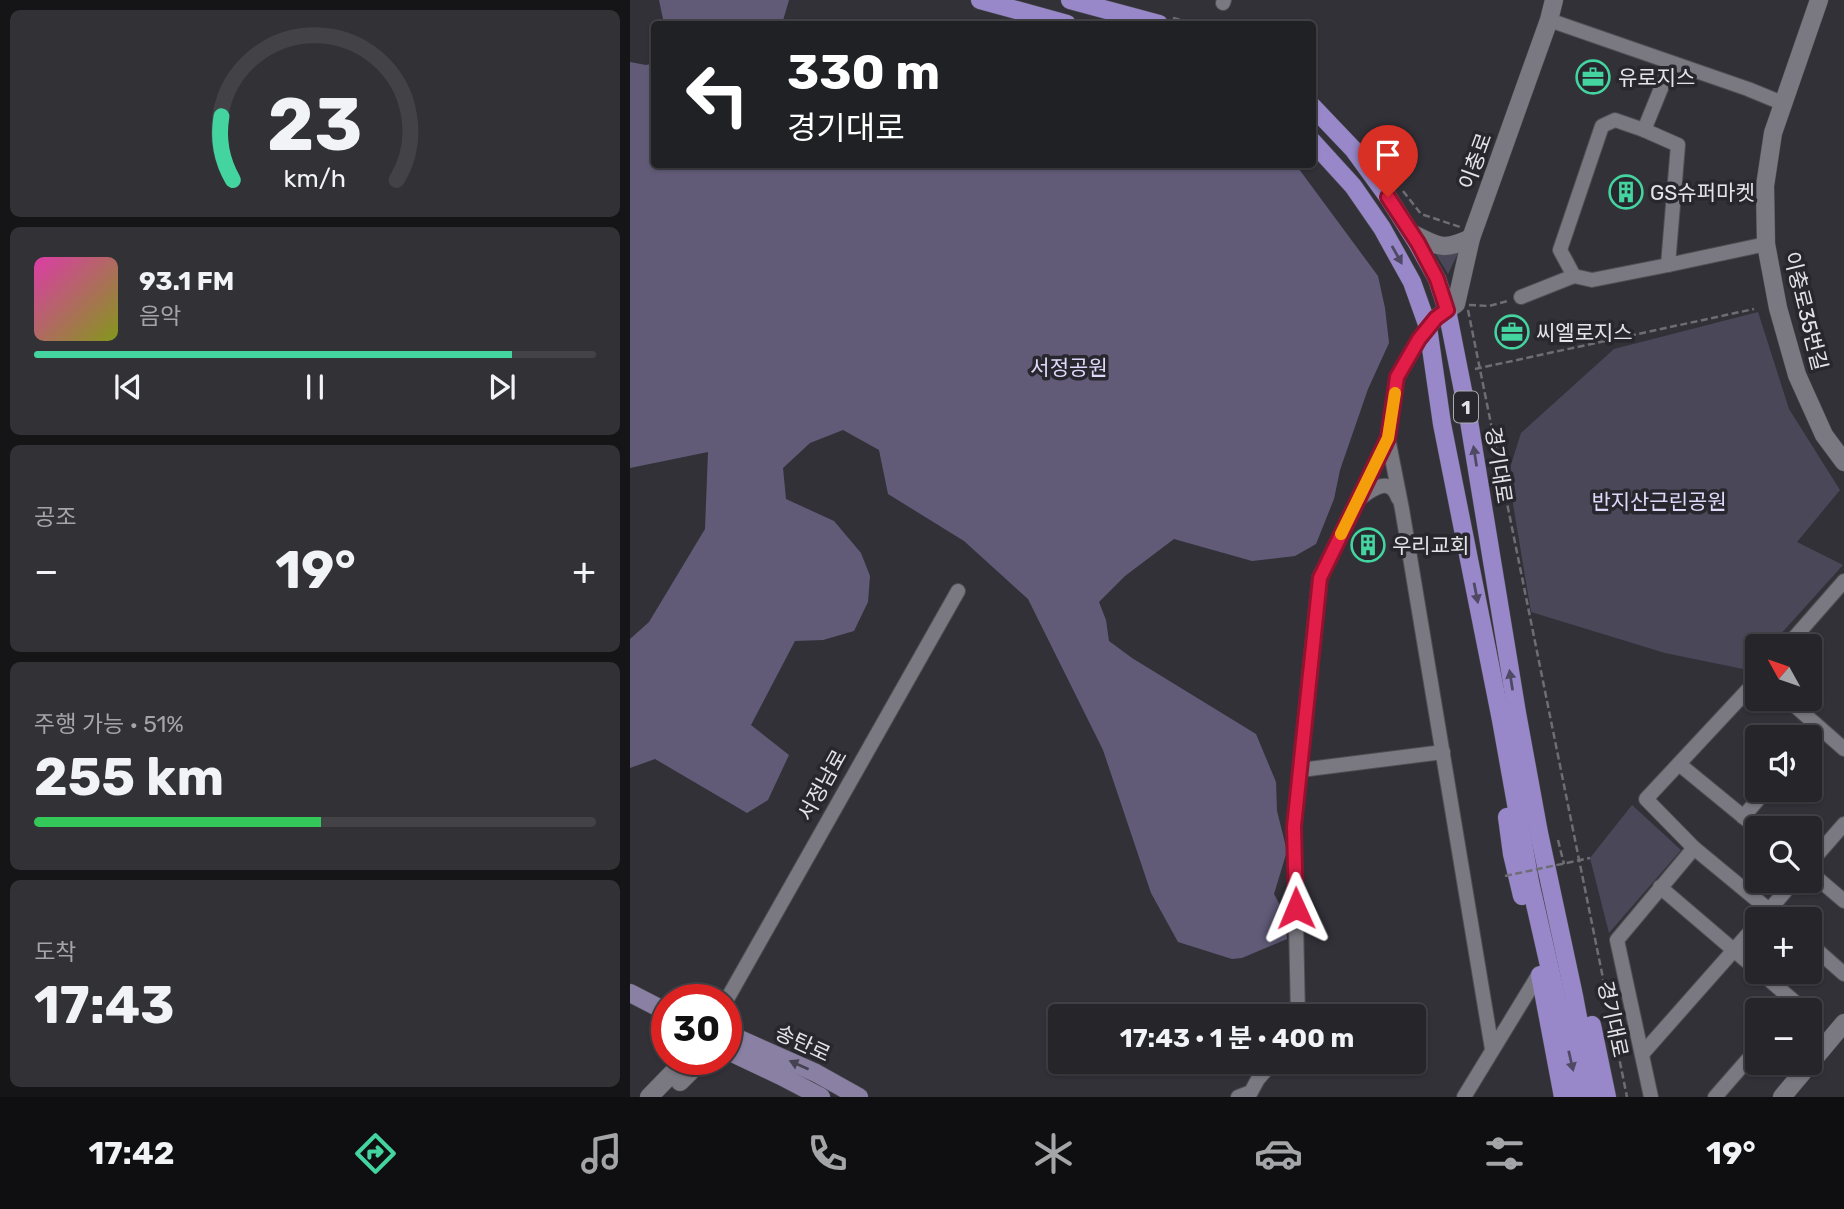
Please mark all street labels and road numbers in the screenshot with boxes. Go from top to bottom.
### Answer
street label: 이충로 [1453,129,1497,193]
street label: 이충로35번길 [1779,249,1833,373]
road number: 1 [1454,392,1478,422]
street label: 경기대로 [1481,425,1517,505]
street label: 서정남로 [792,745,852,825]
street label: 경기대로 [1593,979,1633,1059]
street label: 송탄로 [771,1019,835,1067]

